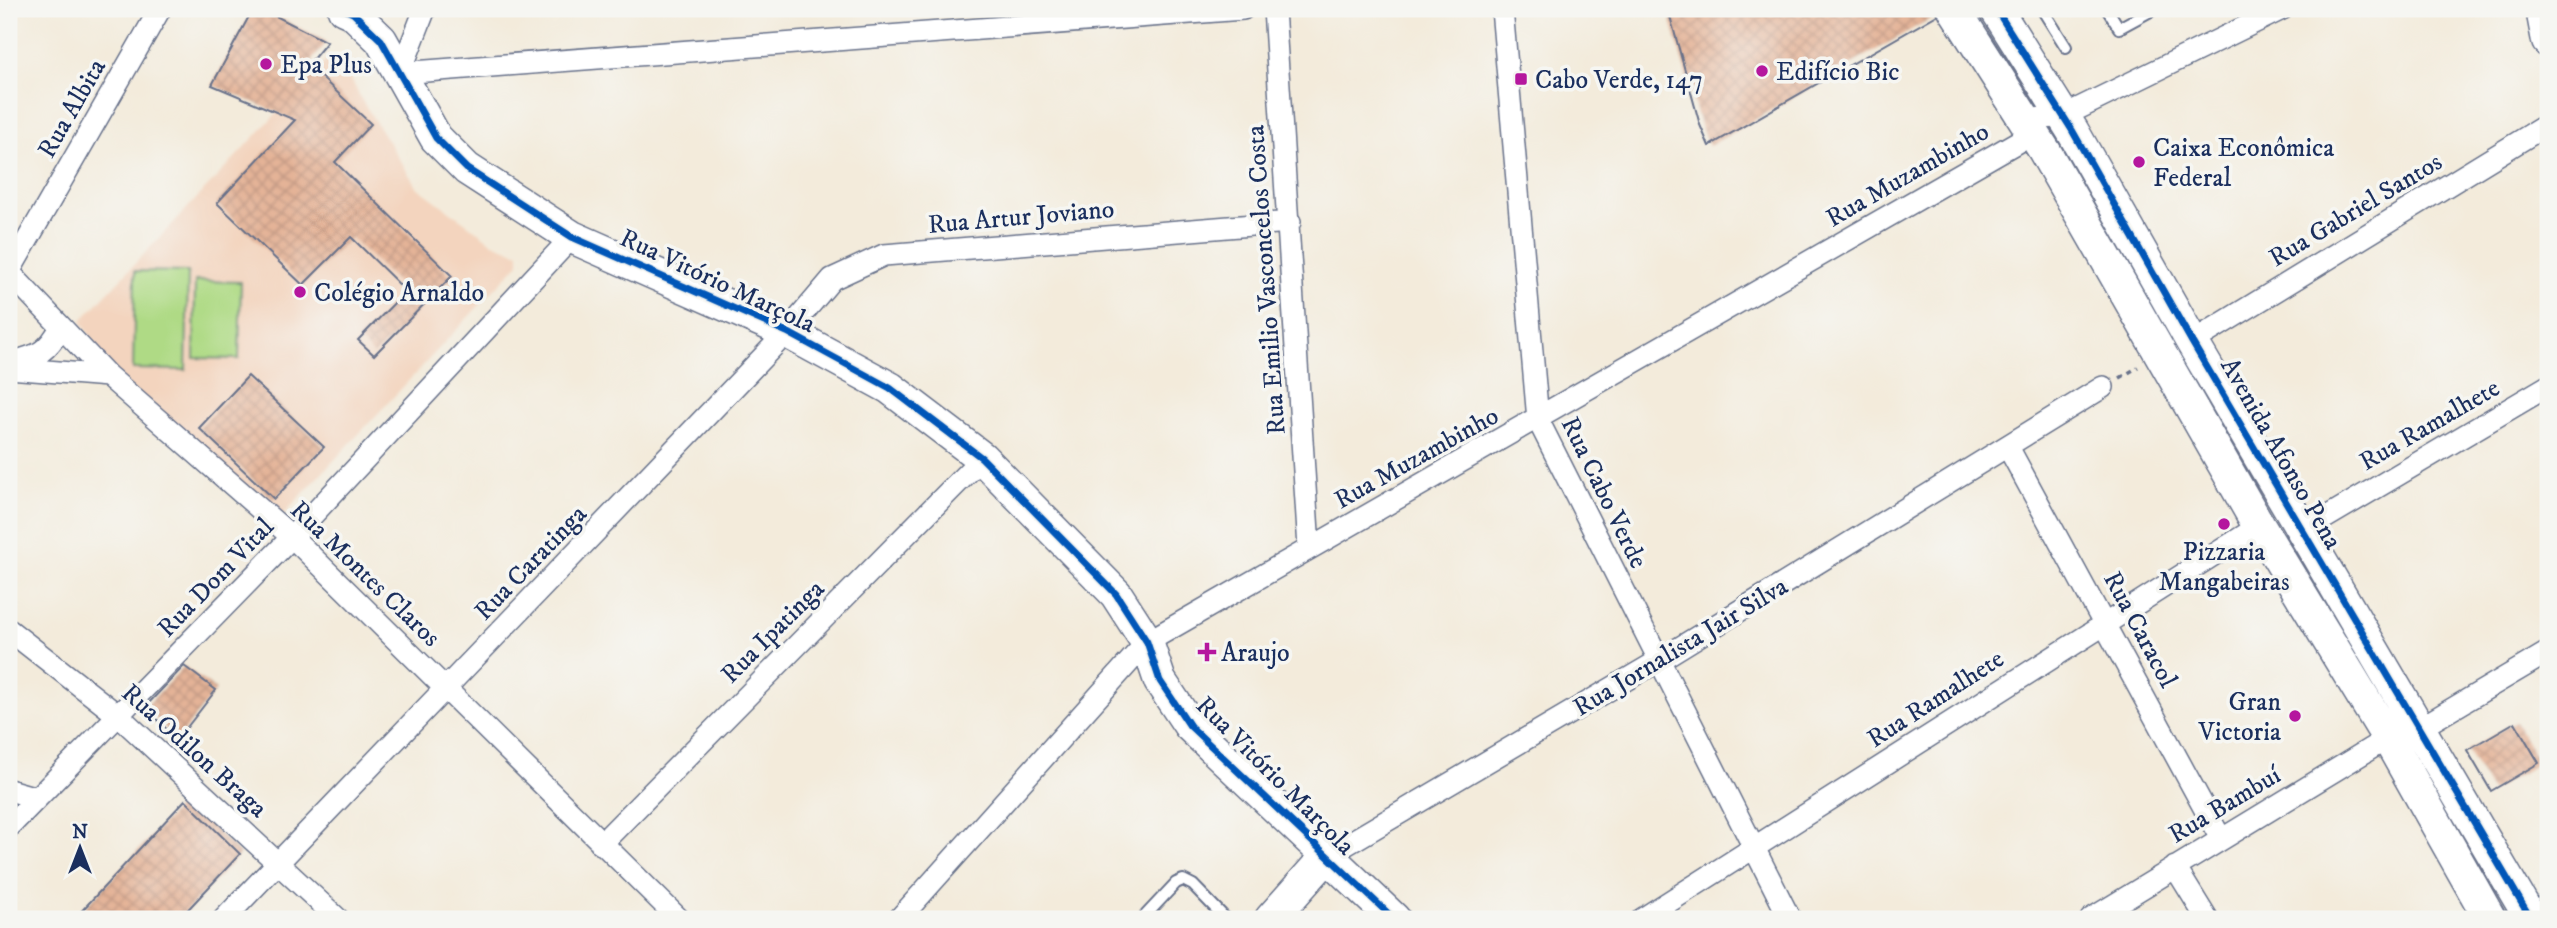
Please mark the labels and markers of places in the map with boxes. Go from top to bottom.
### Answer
place label: Epa Plus [280,49,372,82]
marker: Epa Plus [258,56,274,72]
place label: Edifício Bic [1776,56,1899,89]
marker: Edifício Bic [1754,63,1770,79]
place label: Cabo Verde, 147 [1535,64,1703,97]
marker: Cabo Verde, 147 [1513,71,1529,87]
place label: Caixa Econômica Federal [2153,132,2334,195]
marker: Caixa Econômica Federal [2131,154,2147,170]
place label: Colégio Arnaldo [314,277,484,310]
marker: Colégio Arnaldo [292,284,308,300]
marker: Pizzaria Mangabeiras [2216,516,2232,532]
place label: Pizzaria Mangabeiras [2158,536,2290,599]
place label: Araujo [1221,637,1290,670]
marker: Araujo [1199,644,1215,660]
place label: Gran Victoria [2198,686,2281,749]
marker: Gran Victoria [2287,708,2303,724]

